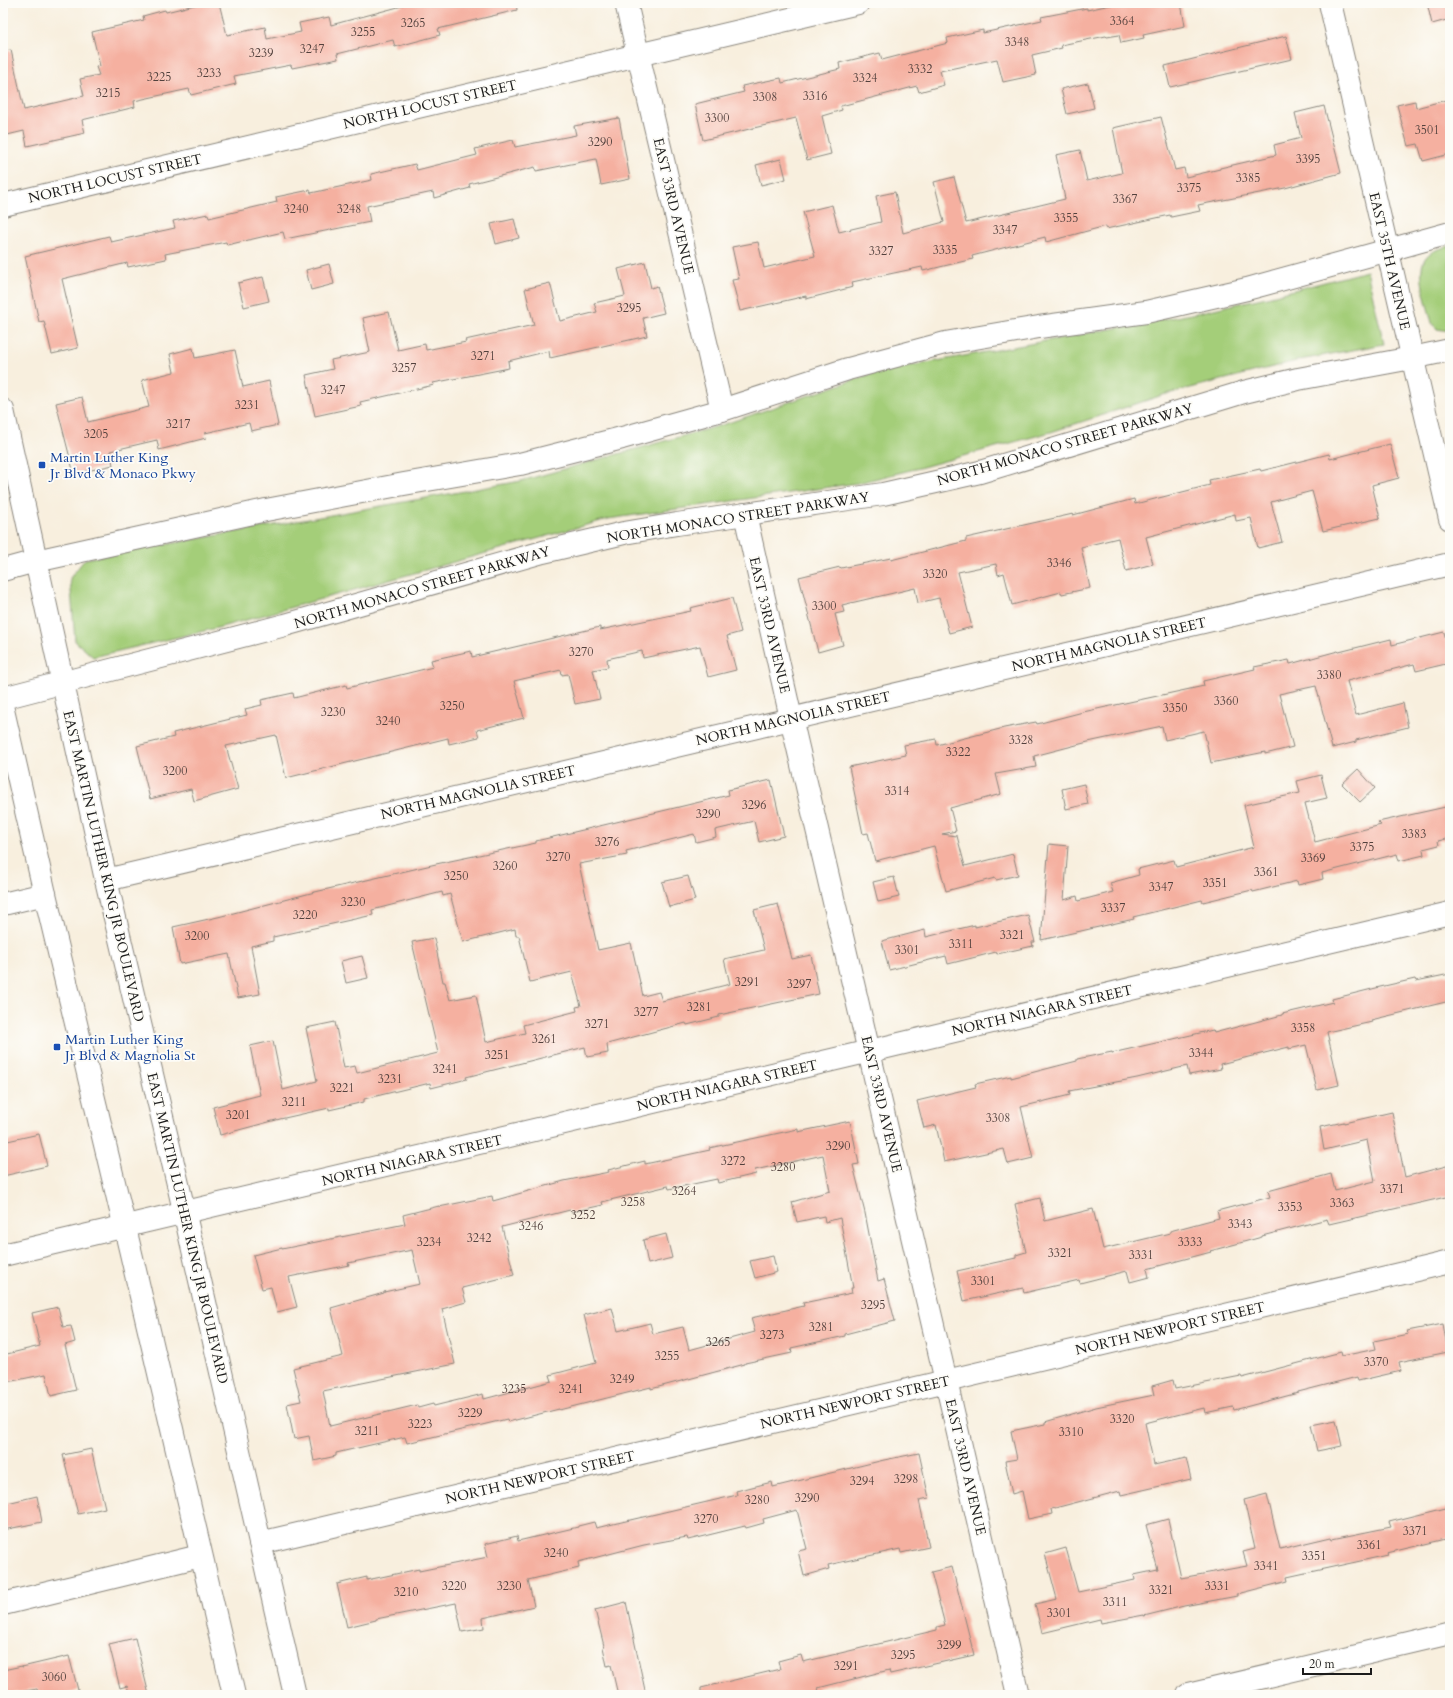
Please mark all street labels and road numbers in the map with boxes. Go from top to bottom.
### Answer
street label: NORTH LOCUST STREET [341,75,519,134]
street label: EAST 33RD AVENUE [649,136,699,277]
street label: NORTH LOCUST STREET [26,149,204,208]
street label: EAST 35TH AVENUE [1364,190,1415,332]
street label: NORTH MONACO STREET PARKWAY [935,399,1196,490]
street label: NORTH MONACO STREET PARKWAY [605,487,871,548]
street label: NORTH MONACO STREET PARKWAY [292,542,553,633]
street label: EAST 33RD AVENUE [745,555,795,696]
street label: NORTH MAGNOLIA STREET [1010,613,1208,676]
street label: NORTH MAGNOLIA STREET [694,687,892,750]
street label: EAST MARTIN LUTHER KING JR BOULEVARD [58,709,149,1024]
street label: NORTH MAGNOLIA STREET [379,761,577,824]
street label: NORTH NIAGARA STREET [950,980,1134,1041]
street label: EAST 33RD AVENUE [857,1034,907,1175]
street label: NORTH NIAGARA STREET [635,1055,819,1116]
street label: EAST MARTIN LUTHER KING JR BOULEVARD [142,1071,233,1386]
street label: NORTH NIAGARA STREET [320,1130,504,1191]
street label: NORTH NEWPORT STREET [1073,1297,1267,1360]
street label: NORTH NEWPORT STREET [758,1371,952,1434]
street label: EAST 33RD AVENUE [941,1397,991,1538]
street label: NORTH NEWPORT STREET [443,1446,637,1509]

